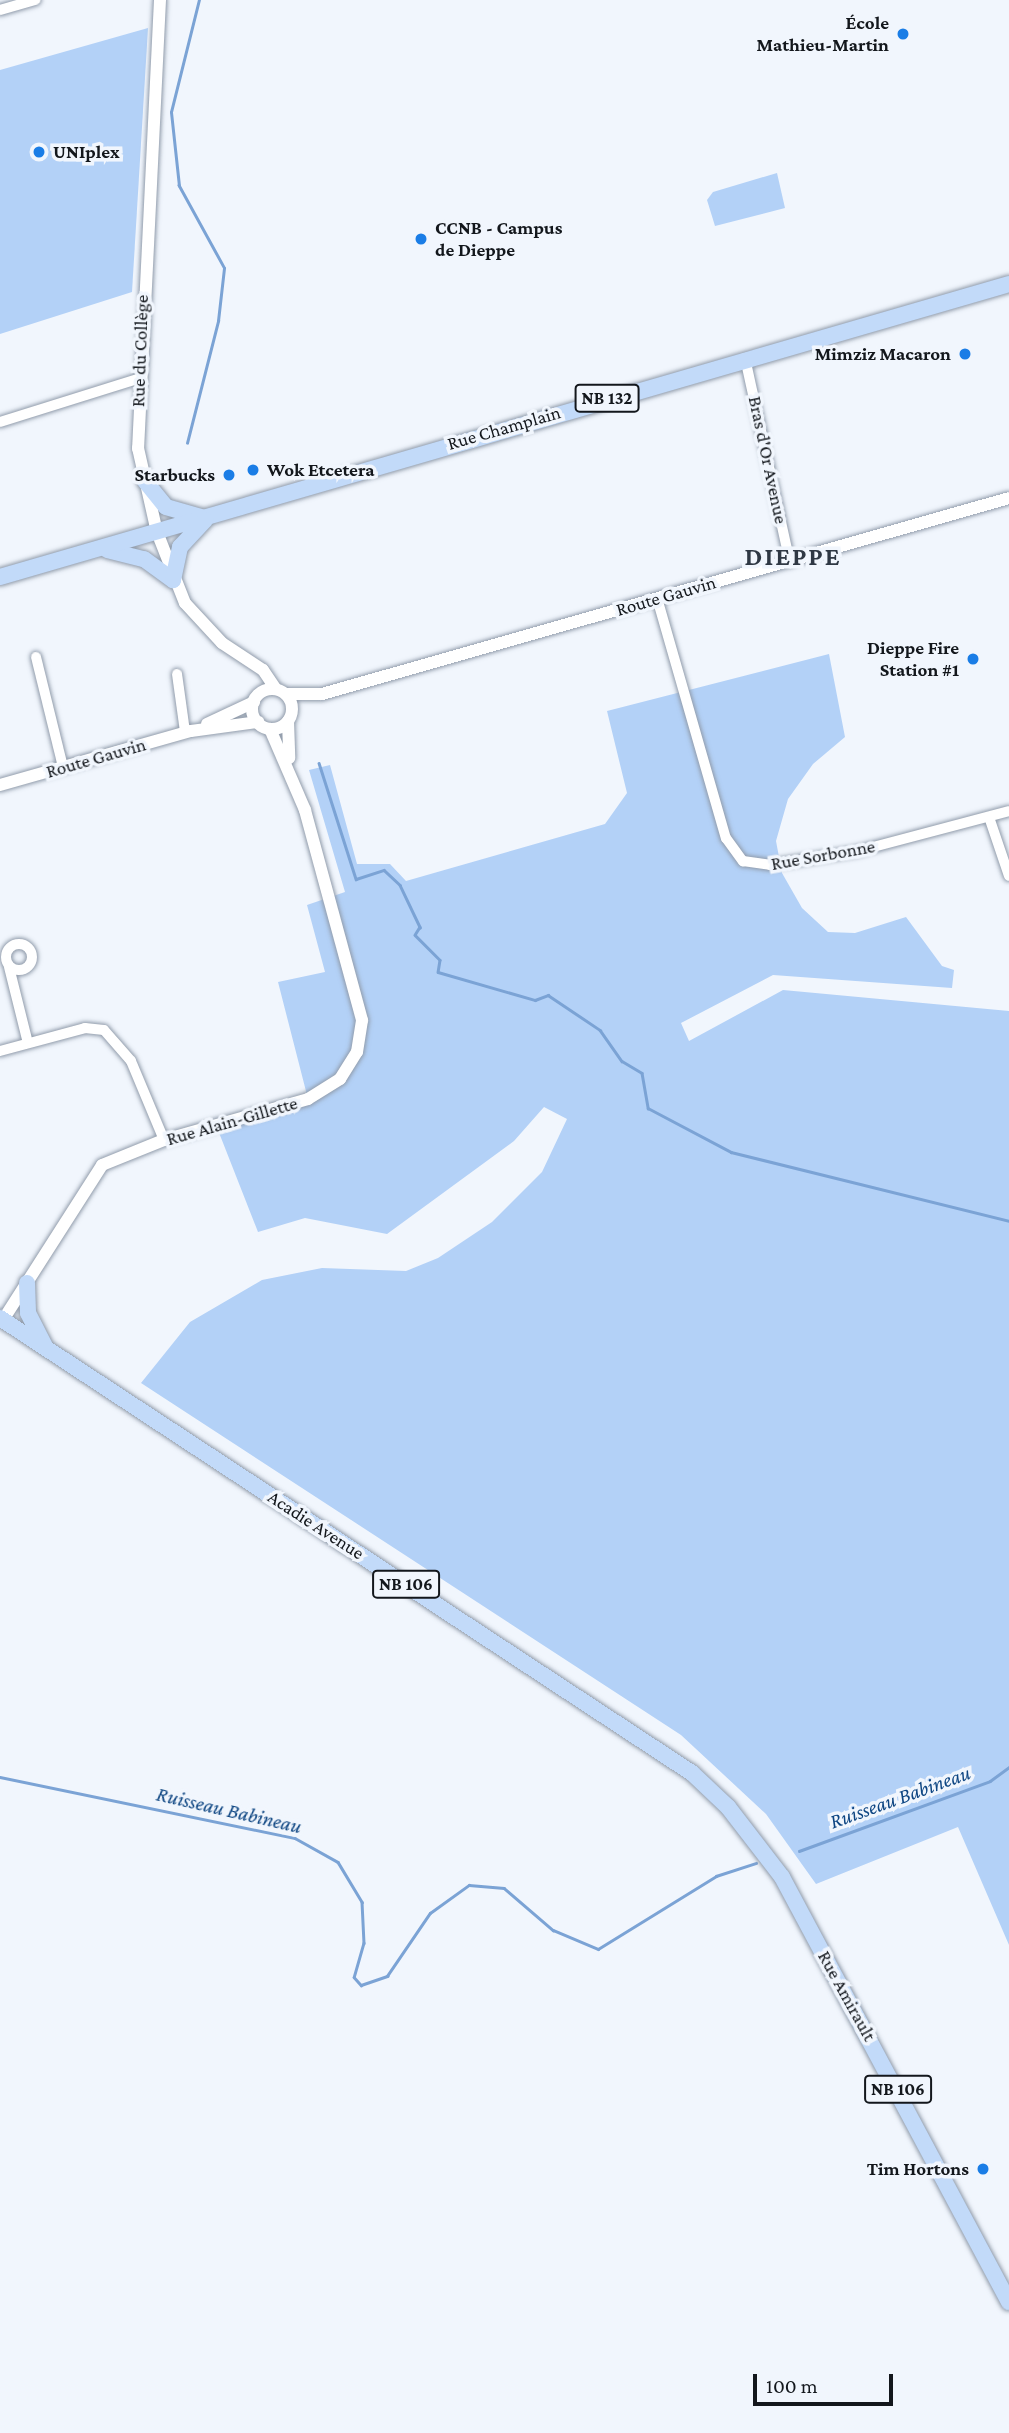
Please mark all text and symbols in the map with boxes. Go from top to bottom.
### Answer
place label: École Mathieu-Martin [756,12,889,56]
marker: École Mathieu-Martin [895,26,911,42]
place label: UNIplex [53,141,120,163]
marker: UNIplex [31,144,47,160]
place label: CCNB - Campus de Dieppe [435,217,562,261]
marker: CCNB - Campus de Dieppe [413,231,429,247]
street label: Rue du Collège [127,295,153,407]
place label: Mimziz Macaron [815,343,951,365]
marker: Mimziz Macaron [957,346,973,362]
road number: NB 132 [574,384,640,412]
street label: Bras d'Or Avenue [743,394,793,526]
street label: Rue Champlain [445,401,563,455]
place label: Wok Etcetera [267,459,374,481]
marker: Wok Etcetera [245,462,261,478]
place label: Starbucks [135,464,215,486]
marker: Starbucks [221,467,237,483]
district label: DIEPPE [745,541,841,573]
street label: Route Gauvin [613,571,719,621]
place label: Dieppe Fire Station #1 [867,637,959,681]
marker: Dieppe Fire Station #1 [965,651,981,667]
street label: Route Gauvin [43,733,149,783]
street label: Rue Sorbonne [769,835,877,875]
street label: Rue Alain-Gillette [164,1091,300,1151]
street label: Acadie Avenue [264,1485,368,1565]
road number: NB 106 [371,1569,441,1598]
water label: Ruisseau Babineau [826,1760,974,1834]
water label: Ruisseau Babineau [154,1781,304,1839]
street label: Rue Amirault [813,1947,881,2045]
road number: NB 106 [863,2074,933,2104]
place label: Tim Hortons [867,2158,969,2180]
marker: Tim Hortons [975,2161,991,2177]
scale bar [757,2360,897,2404]
text: 100 m [766,2374,818,2398]

